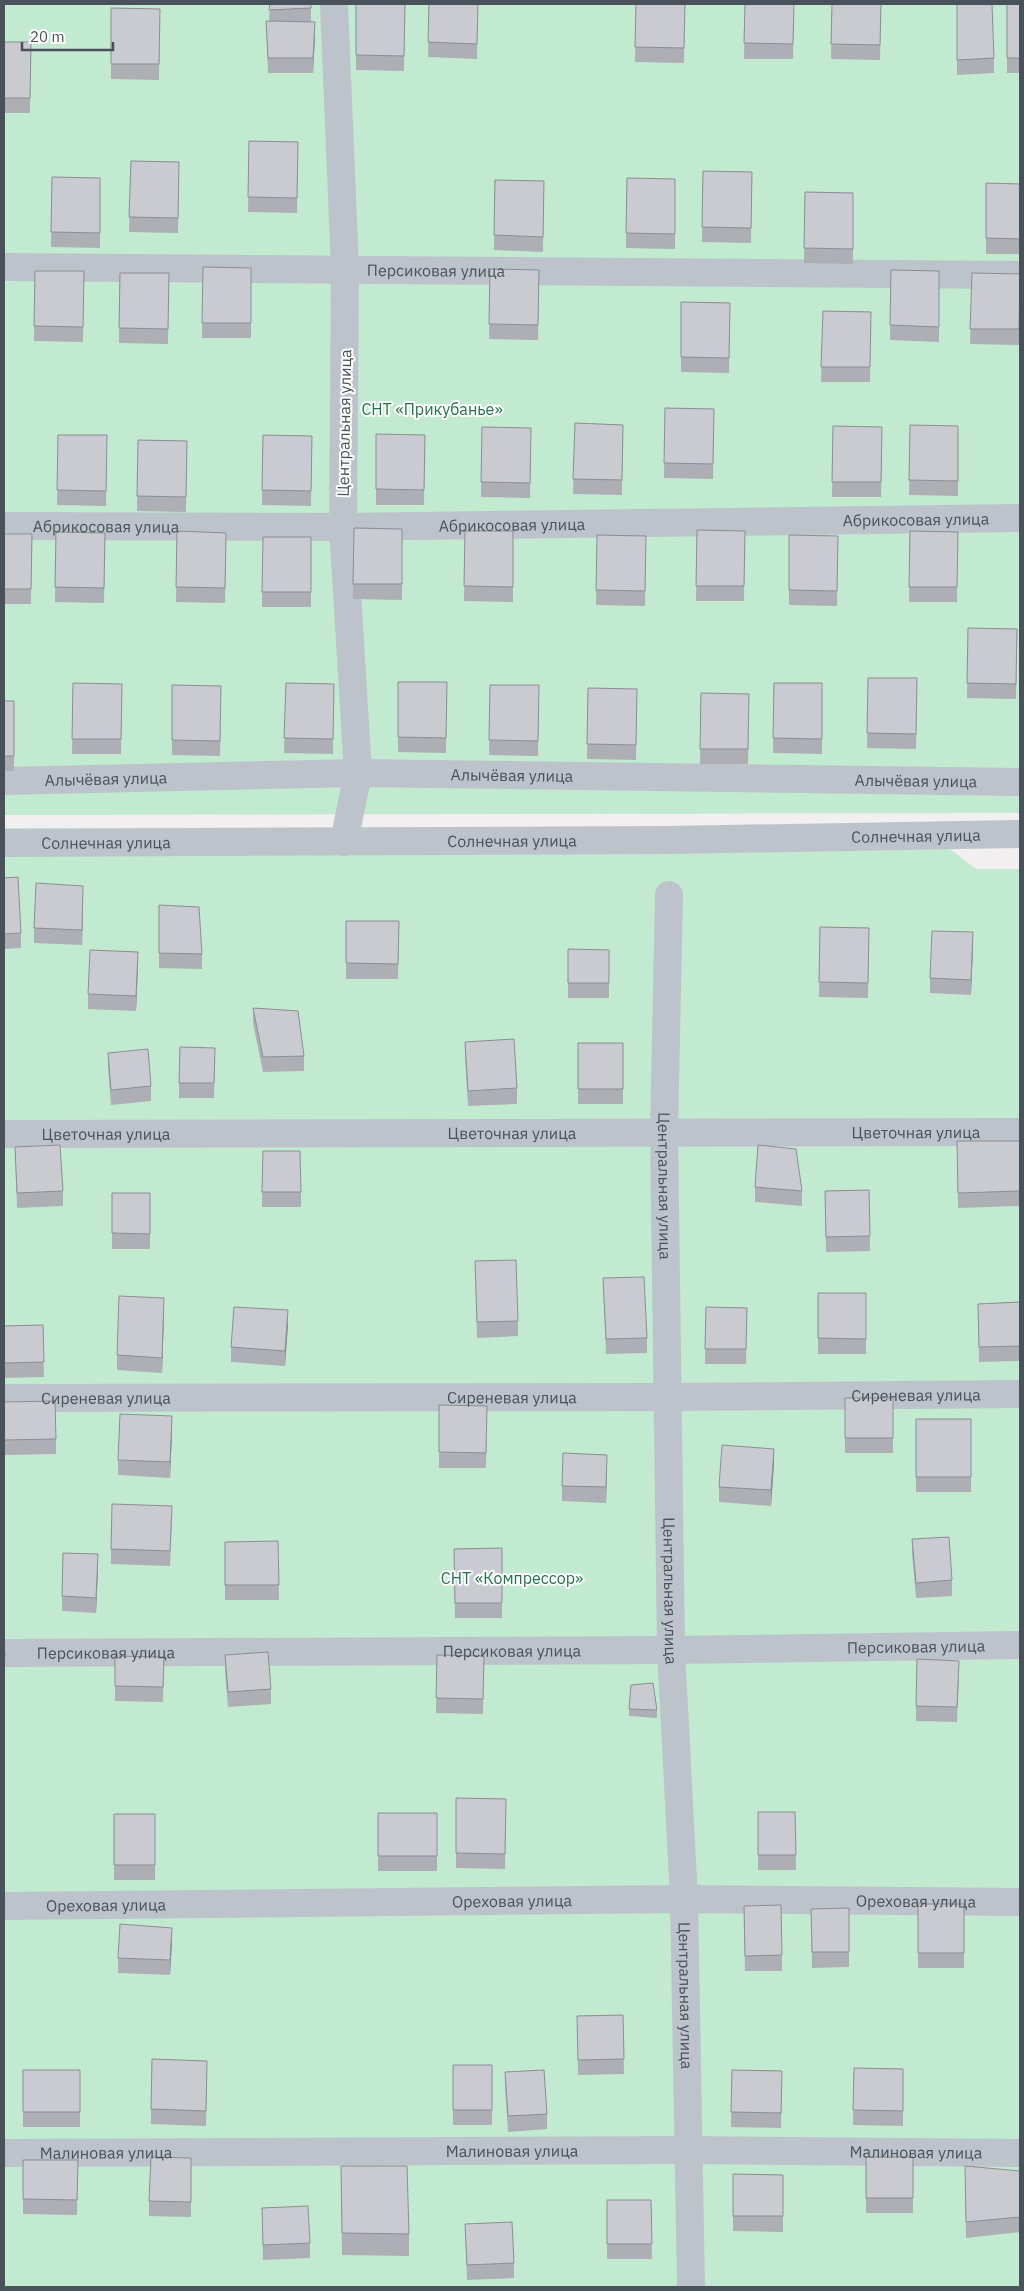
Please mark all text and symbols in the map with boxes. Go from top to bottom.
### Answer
scale bar [22,20,114,52]
text: 20 m [30,27,65,46]
street label: Персиковая улица [367,260,506,281]
street label: Центральная улица [333,349,355,497]
park label: СНТ «Прикубанье» [361,399,503,419]
street label: Абрикосовая улица [843,508,990,530]
street label: Абрикосовая улица [439,514,586,536]
street label: Абрикосовая улица [33,516,180,537]
street label: Алычёвая улица [450,764,574,786]
street label: Алычёвая улица [44,767,168,790]
street label: Алычёвая улица [854,770,978,791]
street label: Солнечная улица [851,825,981,847]
street label: Солнечная улица [447,830,577,851]
street label: Солнечная улица [41,832,171,853]
street label: Центральная улица [654,1112,676,1260]
street label: Цветочная улица [852,1122,981,1142]
street label: Цветочная улица [448,1123,577,1143]
street label: Цветочная улица [42,1124,171,1144]
street label: Сиреневая улица [851,1384,981,1405]
street label: Сиреневая улица [447,1387,577,1407]
street label: Сиреневая улица [41,1388,171,1408]
street label: Центральная улица [659,1517,682,1666]
park label: СНТ «Компрессор» [441,1568,583,1588]
street label: Персиковая улица [847,1635,986,1657]
street label: Персиковая улица [443,1640,582,1661]
street label: Персиковая улица [37,1642,176,1663]
street label: Ореховая улица [452,1890,573,1911]
street label: Ореховая улица [856,1891,977,1912]
street label: Ореховая улица [46,1894,167,1916]
street label: Центральная улица [674,1922,697,2070]
street label: Малиновая улица [446,2140,579,2161]
street label: Малиновая улица [850,2141,983,2163]
street label: Малиновая улица [40,2142,173,2163]

